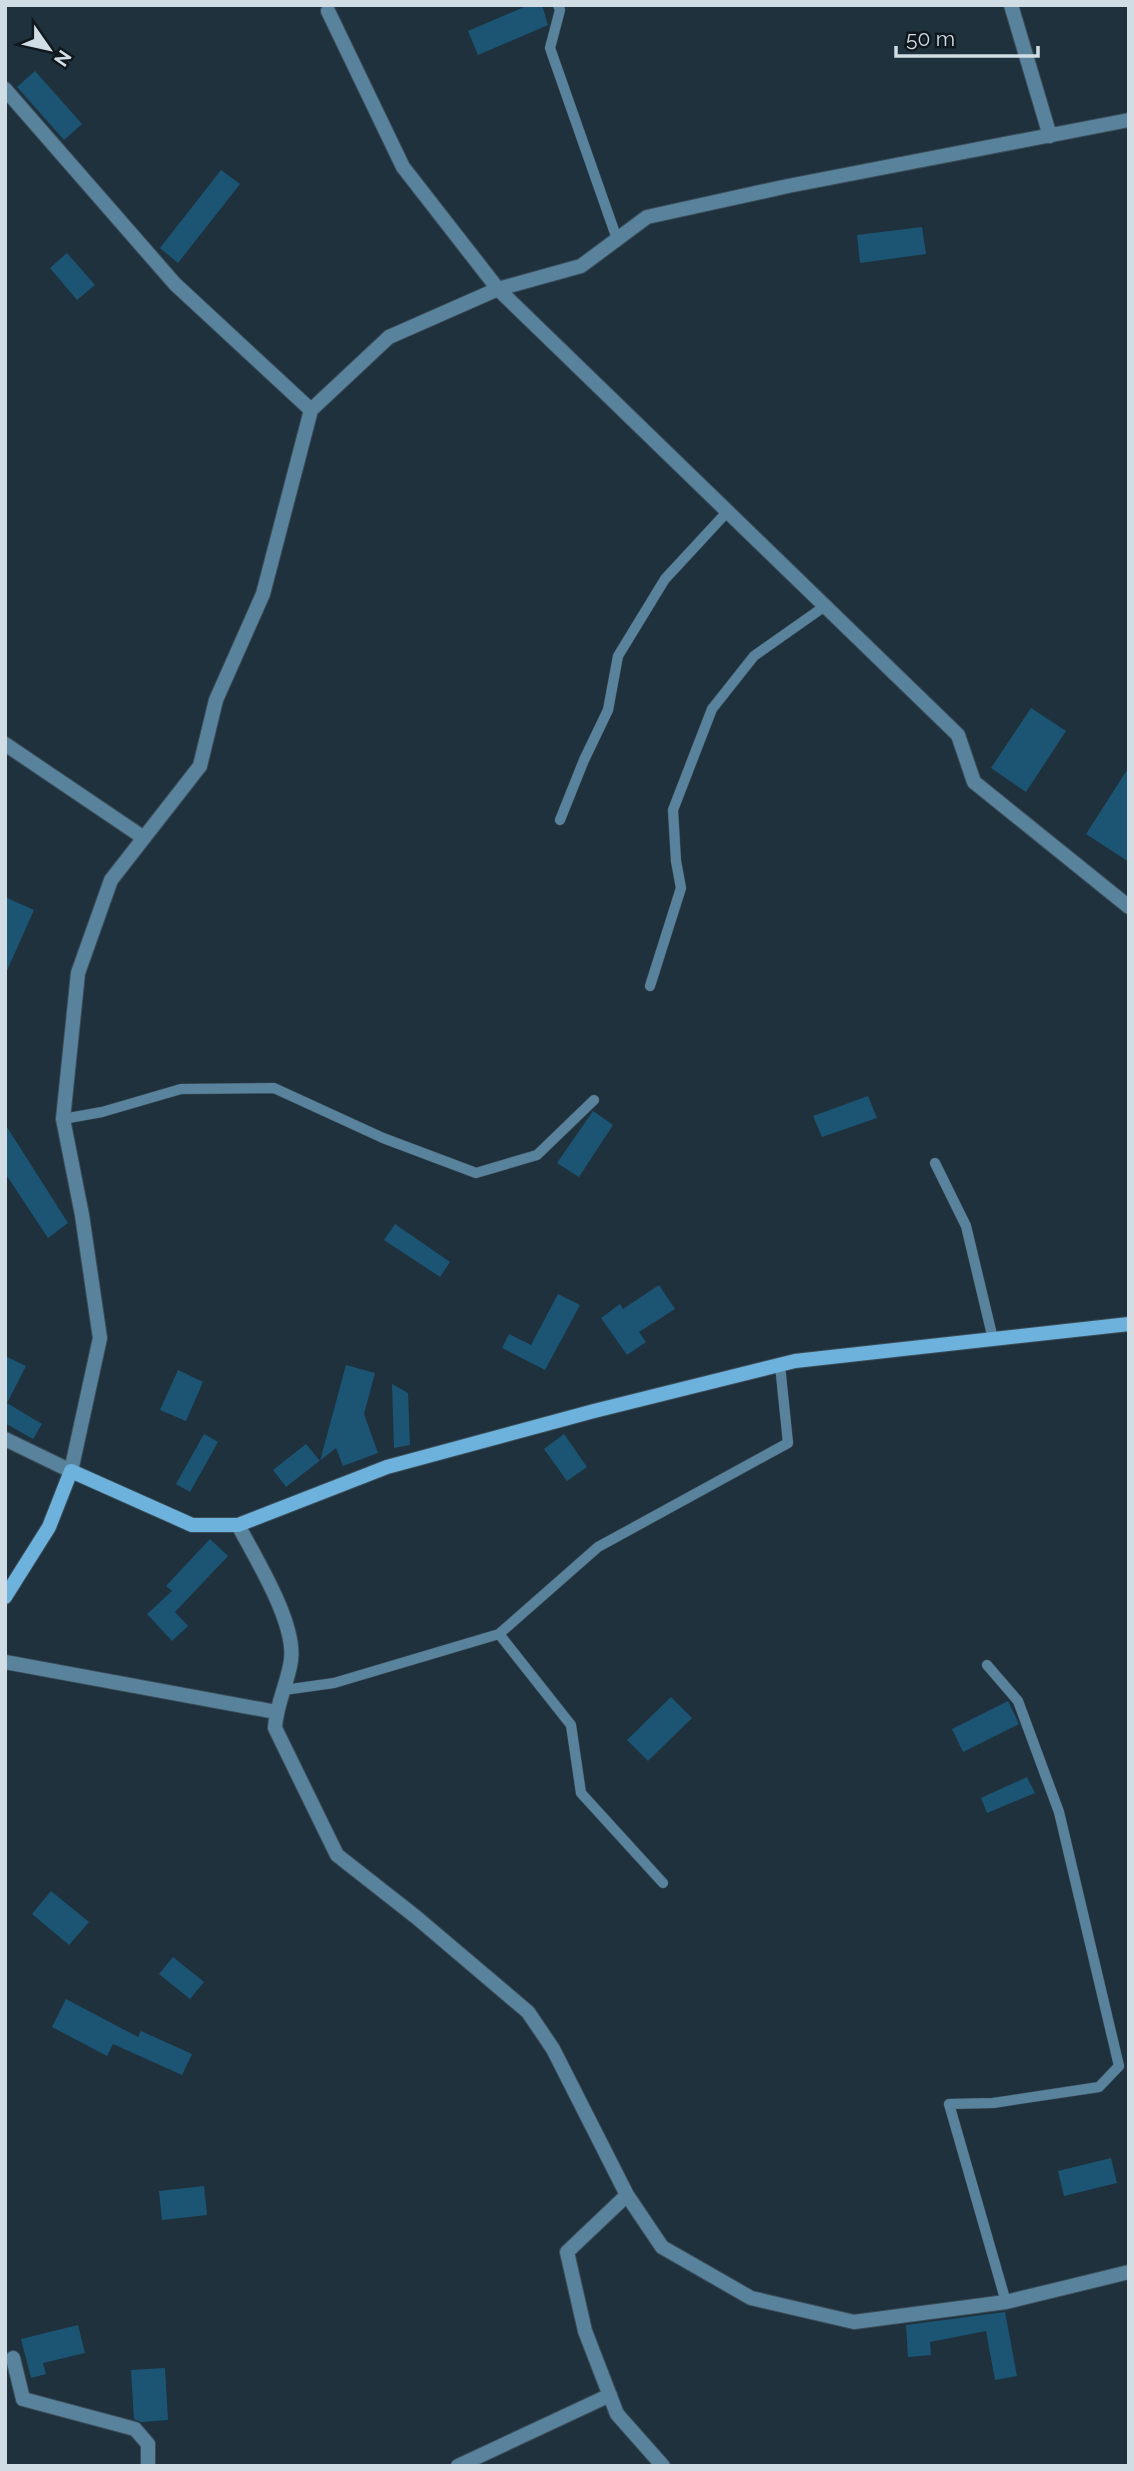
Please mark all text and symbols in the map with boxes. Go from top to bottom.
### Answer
north arrow [14,14,84,84]
scale bar [896,14,1038,58]
text: 50 m [906,26,955,51]
text: N [50,46,76,71]

